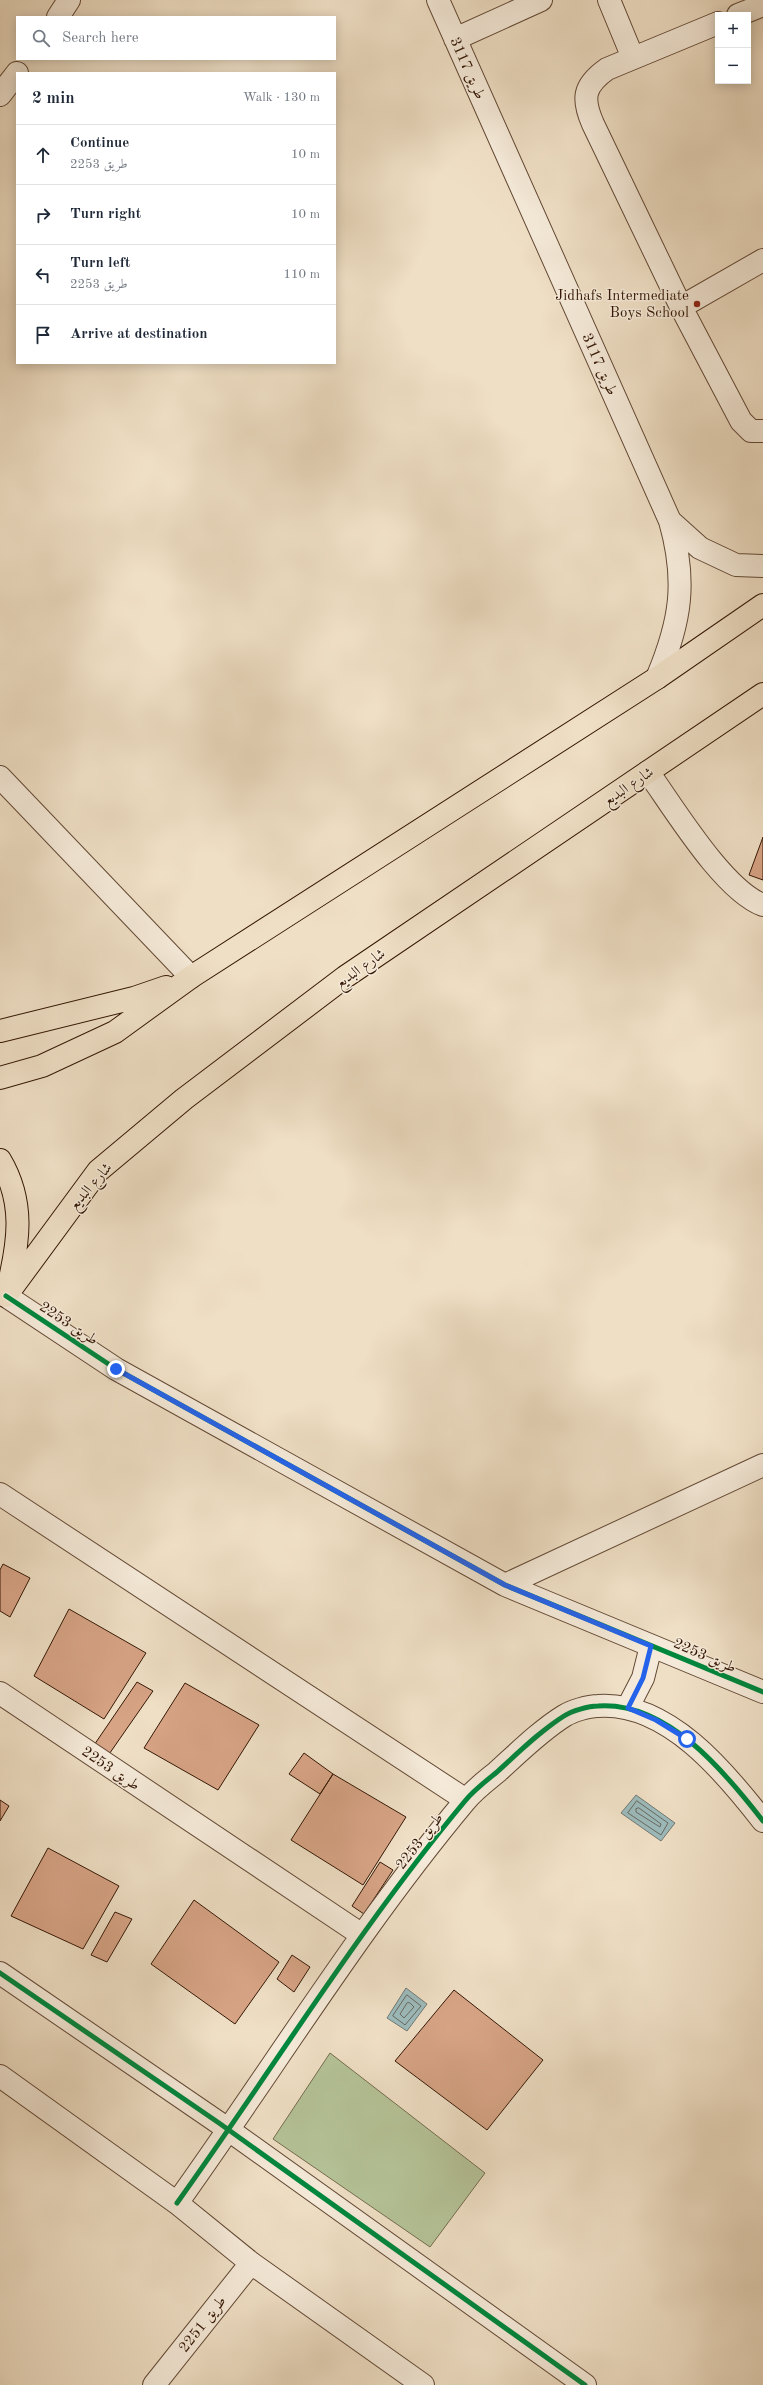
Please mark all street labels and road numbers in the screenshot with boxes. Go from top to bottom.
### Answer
street label: طريق 3117 [445,35,487,102]
street label: طريق 3117 [577,331,619,398]
street label: شارع البديع [601,765,659,814]
street label: شارع البديع [333,947,391,996]
street label: شارع البديع [67,1161,119,1217]
street label: طريق 2253 [36,1300,100,1349]
street label: طريق 2253 [671,1636,738,1677]
street label: طريق 2253 [78,1744,142,1795]
street label: طريق 2253 [394,1811,447,1873]
street label: طريق 2251 [177,2294,230,2356]

